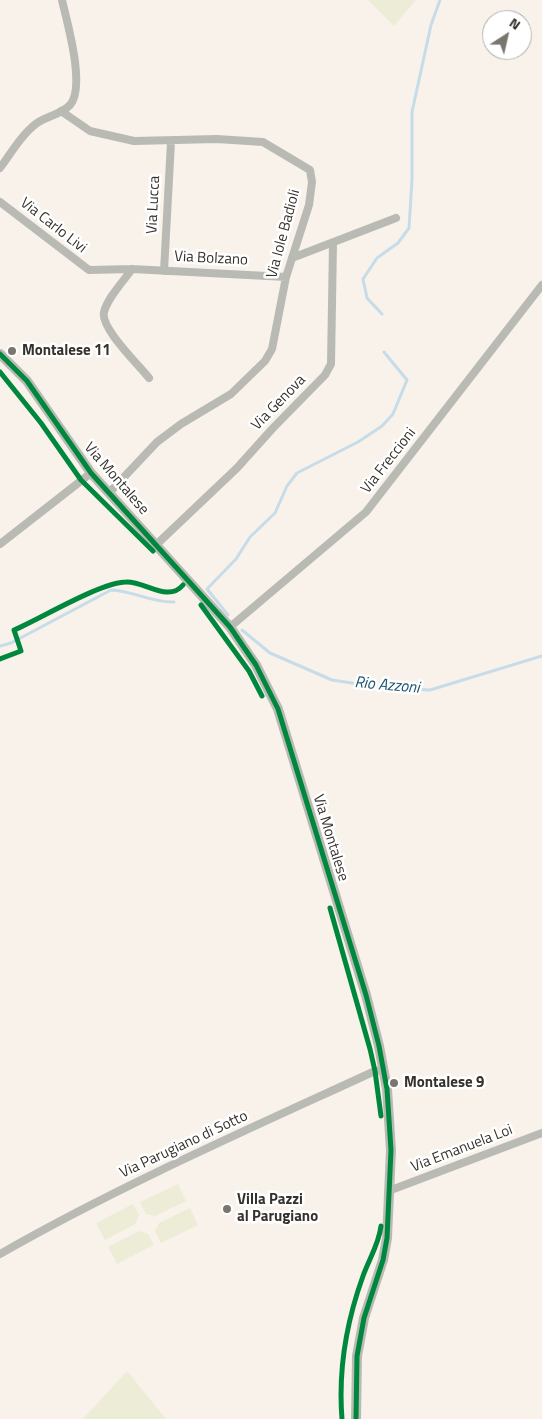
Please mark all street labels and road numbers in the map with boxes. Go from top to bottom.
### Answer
street label: Via Lucca [143,175,165,235]
street label: Via Iole Badioli [263,188,305,280]
street label: Via Carlo Livi [16,194,90,258]
street label: Via Bolzano [174,248,248,270]
street label: Via Genova [248,372,310,434]
street label: Via Freccioni [358,425,420,497]
street label: Via Montalese [80,439,152,519]
street label: Via Montalese [308,792,352,884]
street label: Via Parugiano di Sotto [117,1107,251,1183]
street label: Via Emanuela Loi [409,1121,515,1177]

